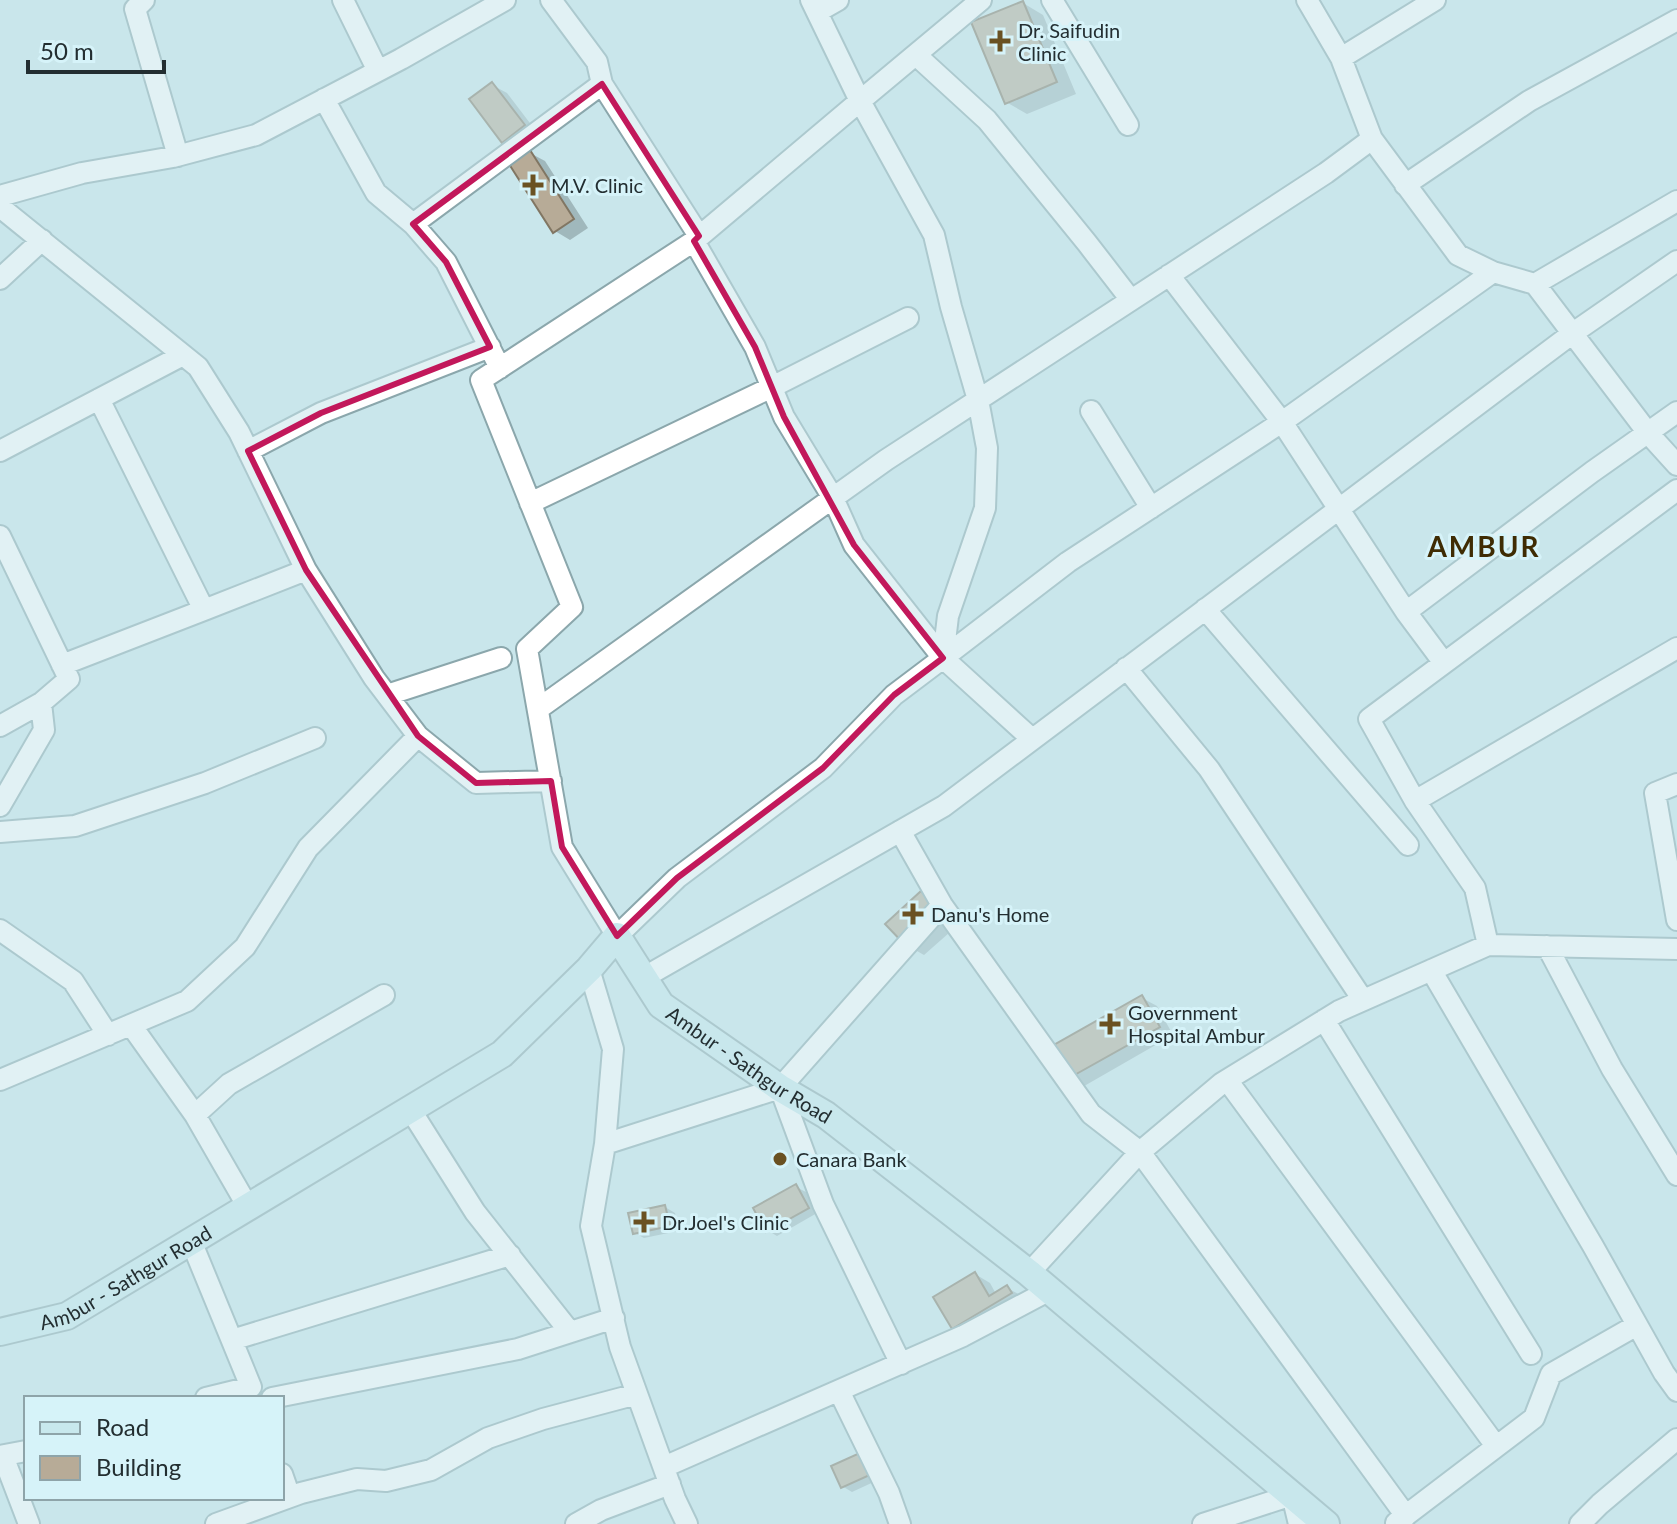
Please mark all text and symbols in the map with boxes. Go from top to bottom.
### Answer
place label: Dr. Saifudin Clinic [1018,18,1120,65]
scale bar [28,24,164,74]
marker: Dr. Saifudin Clinic [989,30,1011,52]
text: 50 m [40,36,94,65]
place label: M.V. Clinic [551,173,644,197]
marker: M.V. Clinic [522,174,544,196]
district label: AMBUR [1426,529,1541,563]
place label: Danu's Home [931,902,1049,926]
marker: Danu's Home [902,903,924,925]
place label: Government Hospital Ambur [1128,1000,1266,1047]
street label: Ambur - Sathgur Road [662,1001,836,1128]
marker: Government Hospital Ambur [1099,1013,1121,1035]
place label: Canara Bank [796,1147,907,1171]
marker: Canara Bank [771,1150,789,1168]
place label: Dr.Joel's Clinic [662,1210,789,1234]
marker: Dr.Joel's Clinic [633,1211,655,1233]
street label: Ambur - Sathgur Road [37,1220,215,1334]
legend [24,1396,284,1500]
text: Road [96,1412,149,1441]
text: Building [96,1452,181,1481]

